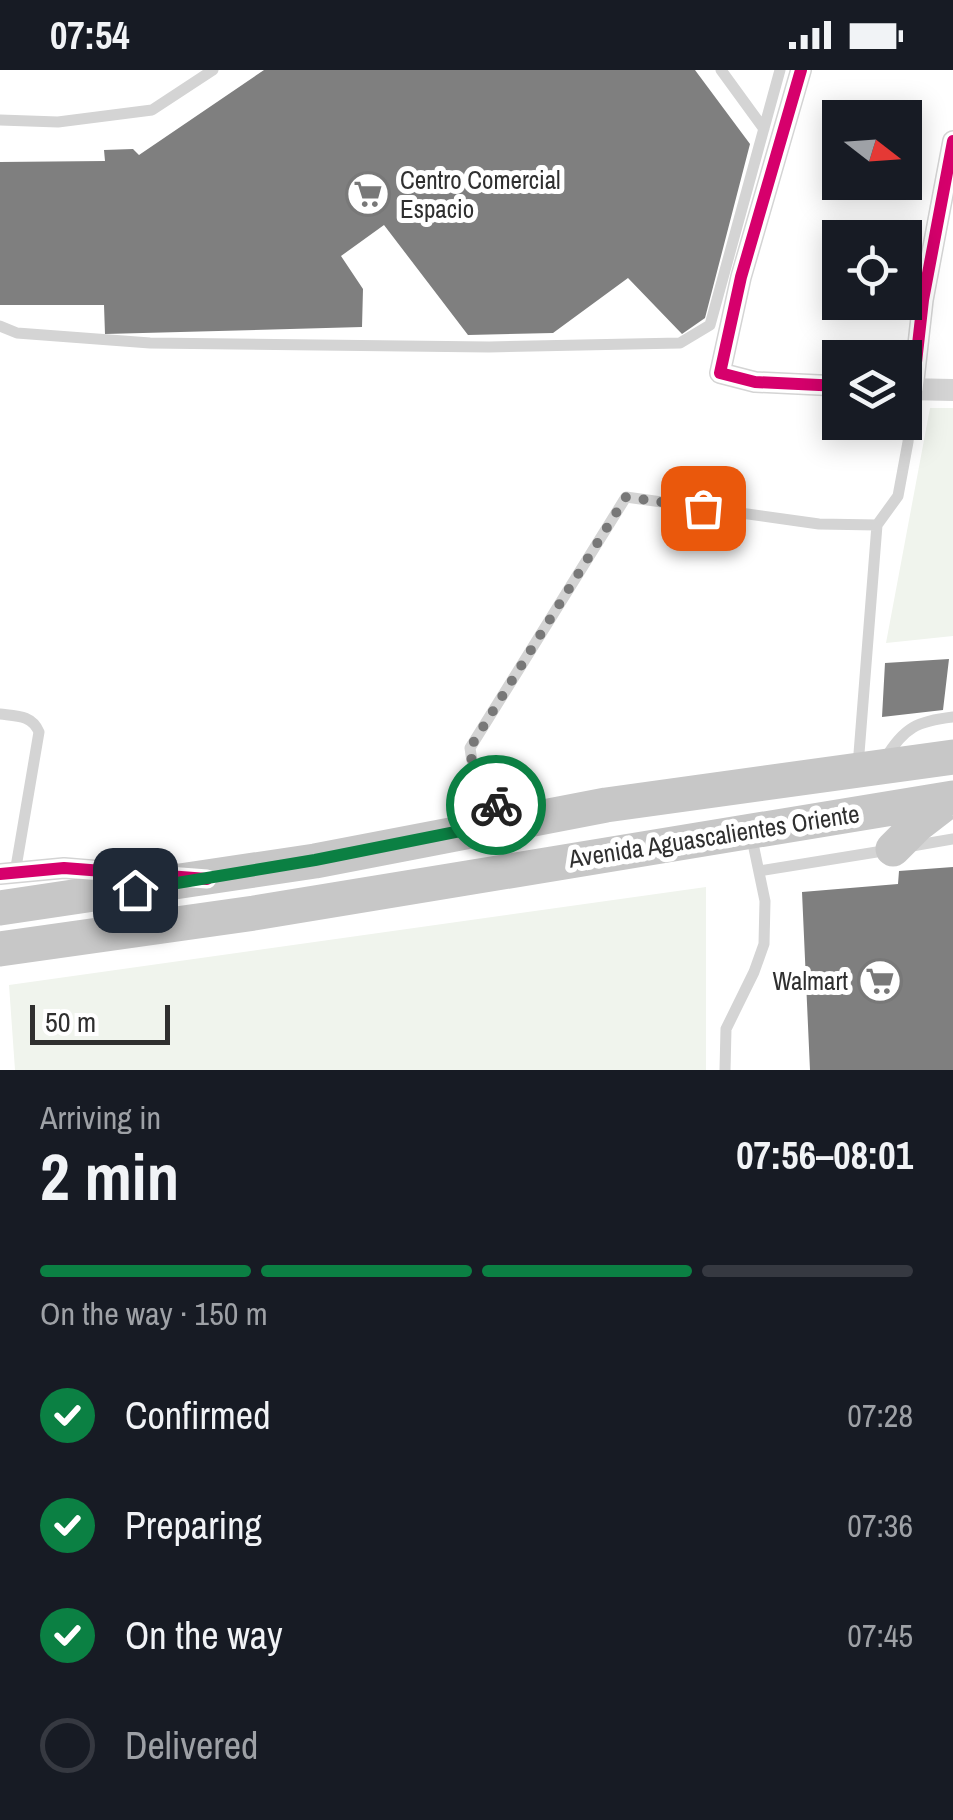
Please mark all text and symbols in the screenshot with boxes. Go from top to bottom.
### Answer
text: 07:54 [50,10,130,61]
north arrow [822,100,922,200]
map controls [822,100,922,440]
place label: Centro Comercial Espacio [400,163,561,226]
supermarket icon: Centro Comercial Espacio [345,171,391,217]
button: locate [822,220,922,320]
button: layers [822,340,922,440]
pin [661,466,746,551]
icon: bag [676,481,731,536]
courier [446,755,546,855]
icon: bike [469,778,524,833]
street label: Avenida Aguascalientes Oriente [565,796,862,876]
pin [93,848,178,933]
icon: home [108,863,163,918]
supermarket icon: Walmart [857,958,903,1004]
place label: Walmart [772,964,848,998]
scale bar [30,1000,170,1044]
text: 50 m [45,1003,96,1041]
text: Arriving in [40,1096,161,1139]
text: 07:56–08:01 [736,1130,913,1181]
text: 2 min [40,1133,179,1220]
text: On the way · 150 m [40,1292,268,1335]
icon: check [40,1388,95,1443]
text: Confirmed [125,1390,270,1441]
text: 07:28 [847,1394,913,1437]
icon: check [40,1498,95,1553]
text: Preparing [125,1500,262,1551]
text: 07:36 [847,1504,913,1547]
icon: check [40,1608,95,1663]
text: On the way [125,1610,283,1661]
text: 07:45 [847,1614,913,1657]
text: Delivered [125,1720,258,1771]

